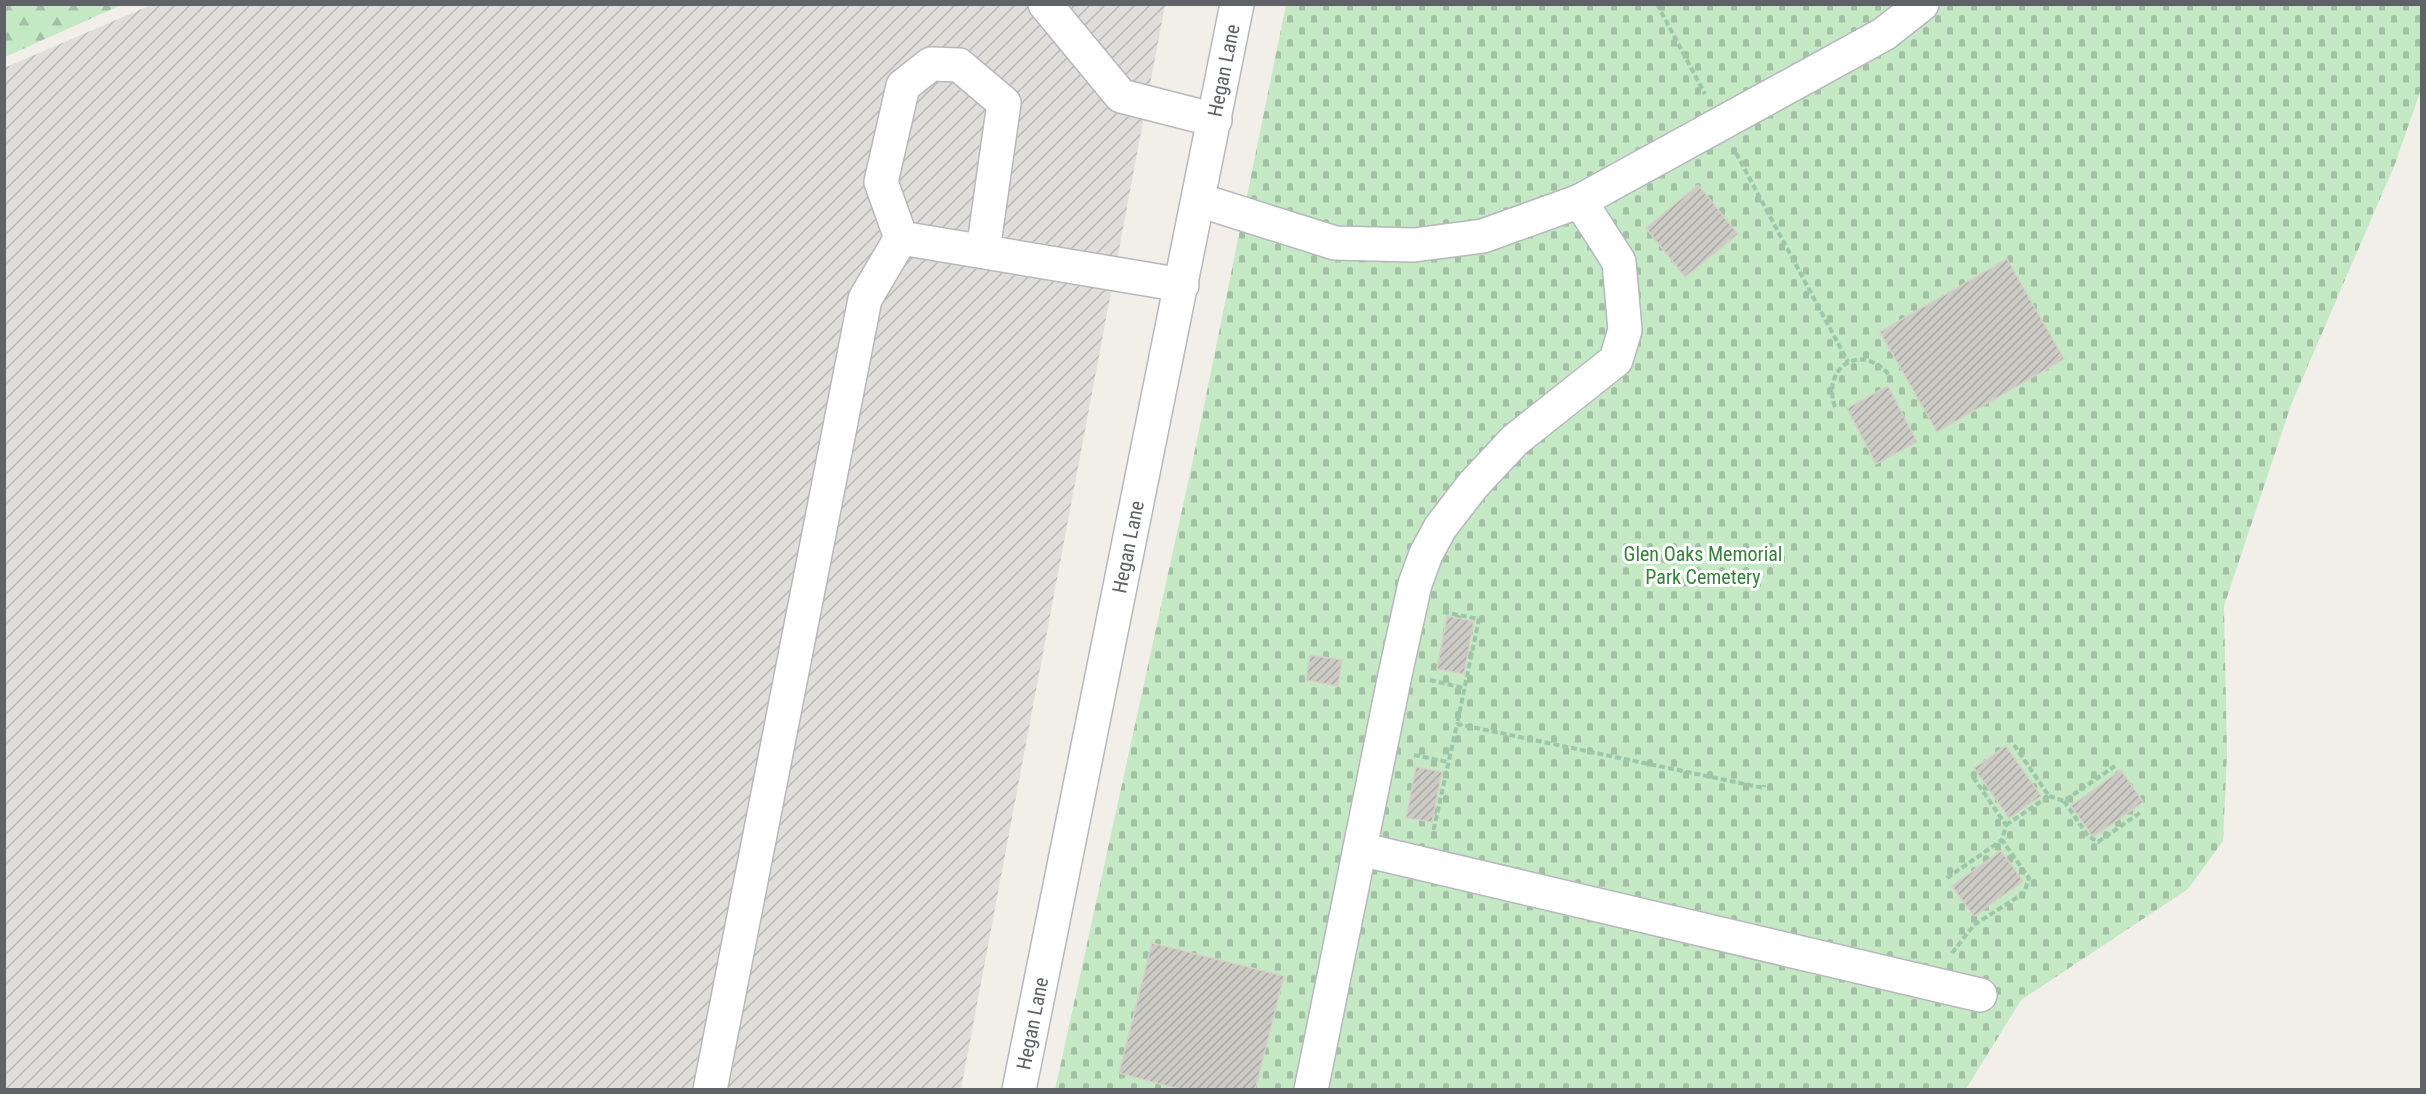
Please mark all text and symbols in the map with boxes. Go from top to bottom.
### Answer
street label: Hegan Lane [1203,22,1245,119]
street label: Hegan Lane [1107,499,1149,595]
park label: Glen Oaks Memorial Park Cemetery [1624,542,1782,589]
street label: Hegan Lane [1011,975,1053,1072]

